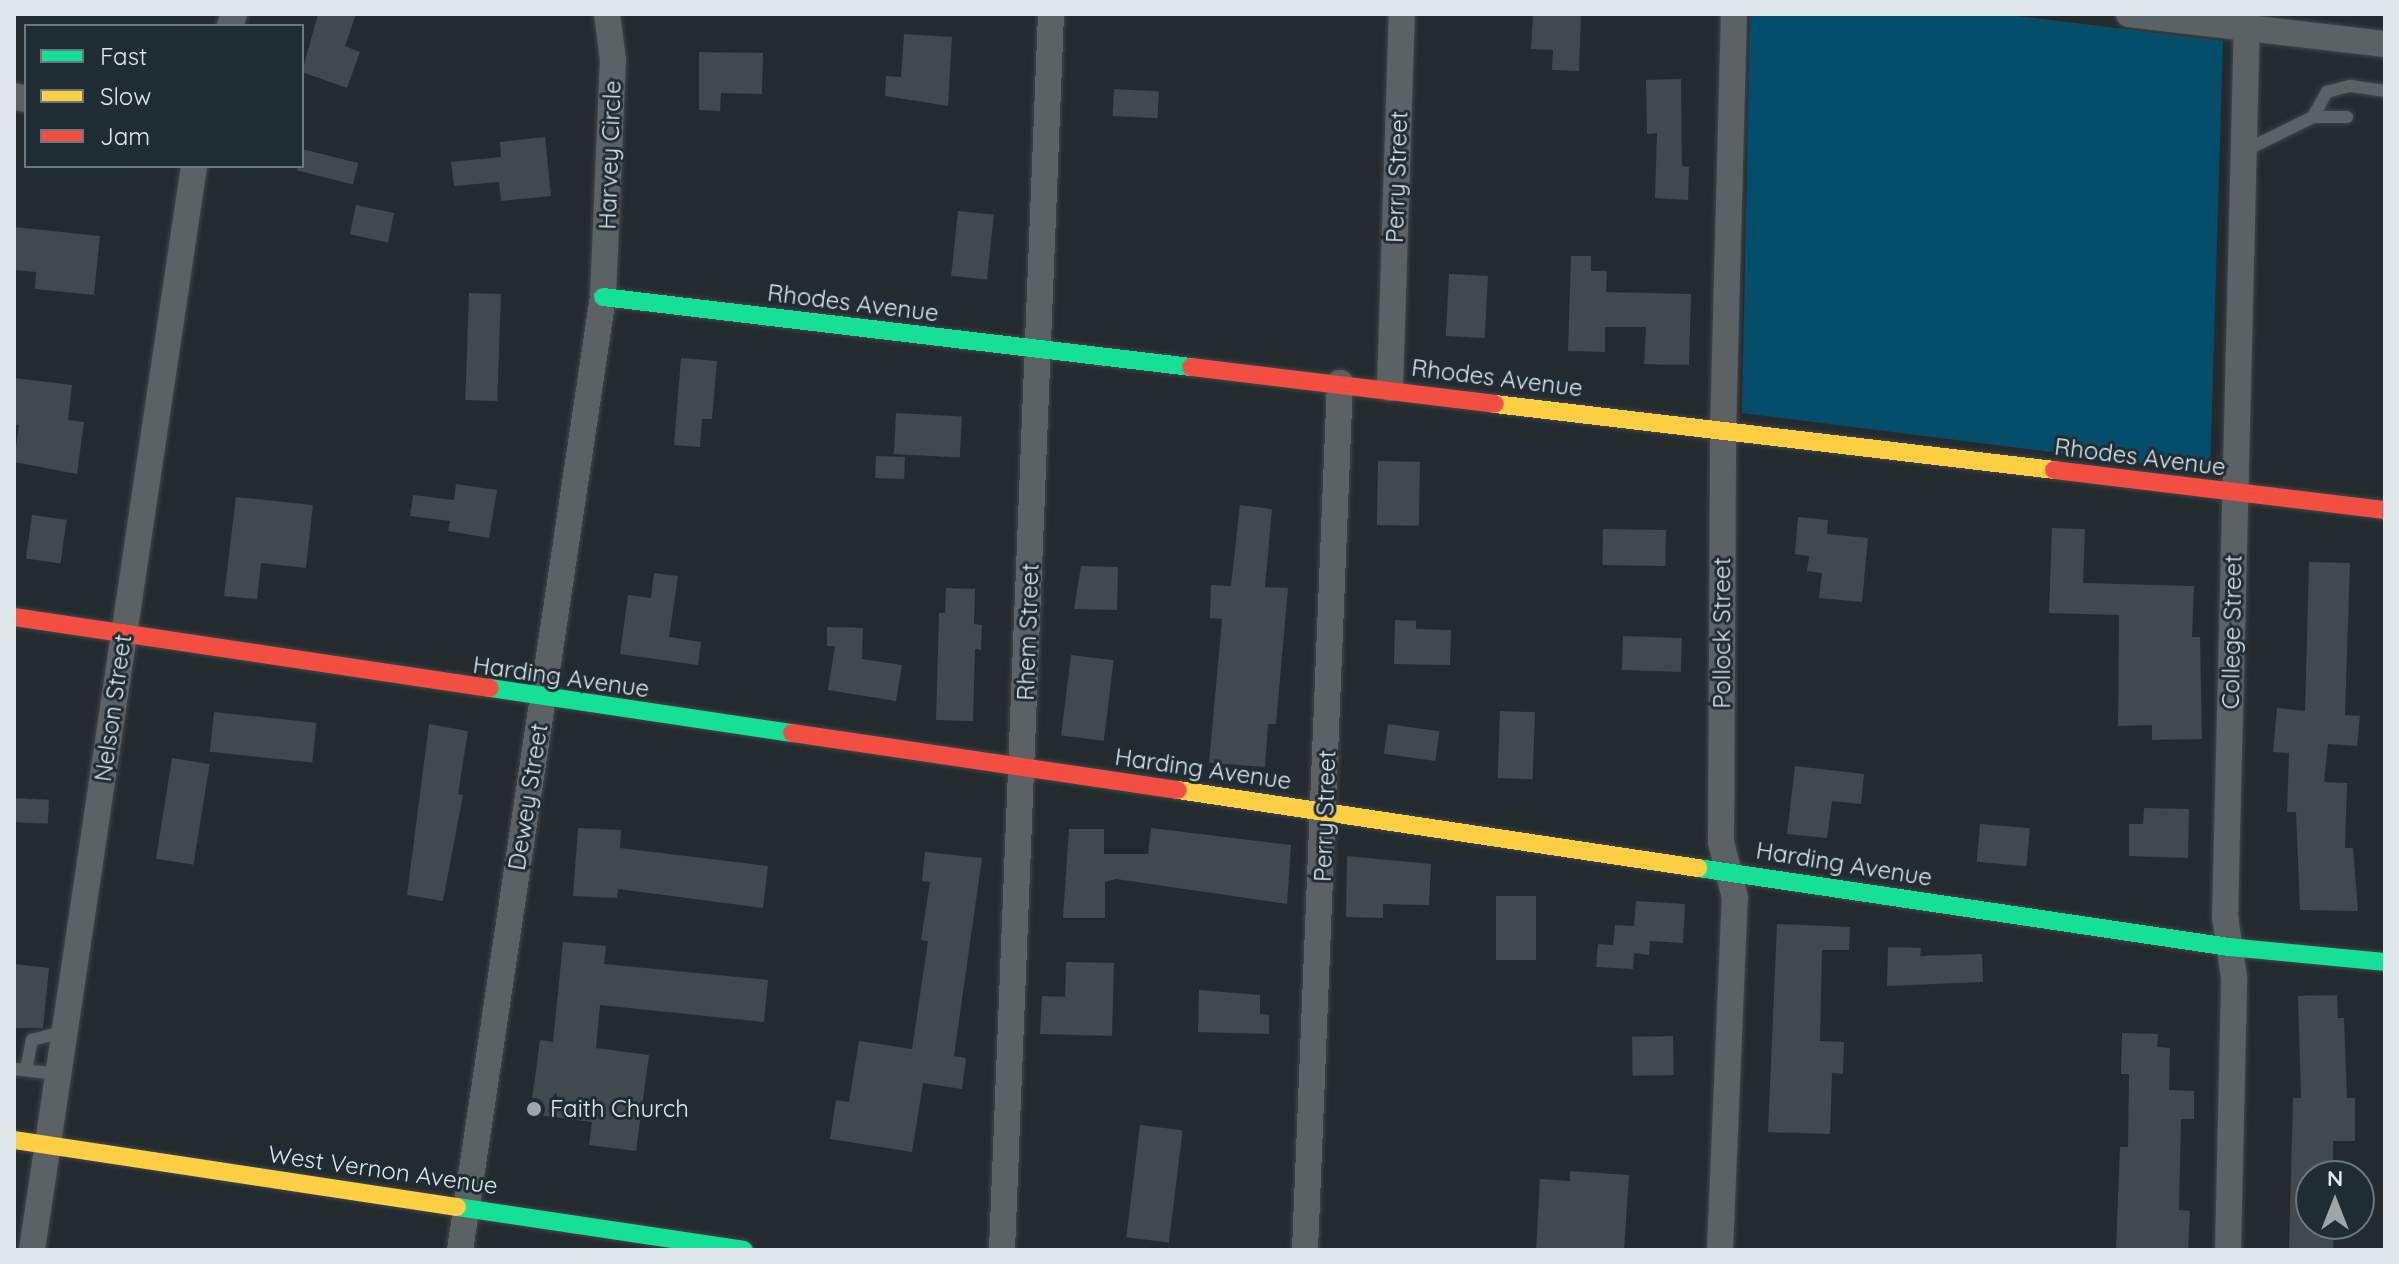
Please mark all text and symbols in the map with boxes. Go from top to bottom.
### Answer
legend [24,24,304,168]
text: Fast [100,41,147,71]
street label: Harvey Circle [593,80,627,230]
text: Slow [100,81,151,111]
street label: Perry Street [1380,111,1414,243]
text: Jam [100,121,150,151]
street label: Rhodes Avenue [766,278,940,328]
street label: Rhodes Avenue [1410,353,1584,403]
street label: Rhodes Avenue [2053,432,2227,482]
street label: College Street [2216,554,2248,710]
street label: Pollock Street [1708,557,1736,709]
street label: Rhem Street [1011,563,1045,701]
street label: Nelson Street [88,633,138,783]
street label: Harding Avenue [471,650,651,704]
street label: Dewey Street [502,722,554,872]
street label: Harding Avenue [1113,742,1293,796]
street label: Perry Street [1308,750,1342,882]
street label: Harding Avenue [1754,836,1934,892]
place label: Faith Church [550,1095,689,1123]
marker: Faith Church [525,1100,543,1118]
street label: West Vernon Avenue [266,1140,500,1200]
north arrow [2295,1160,2375,1240]
text: N [2327,1164,2343,1192]

